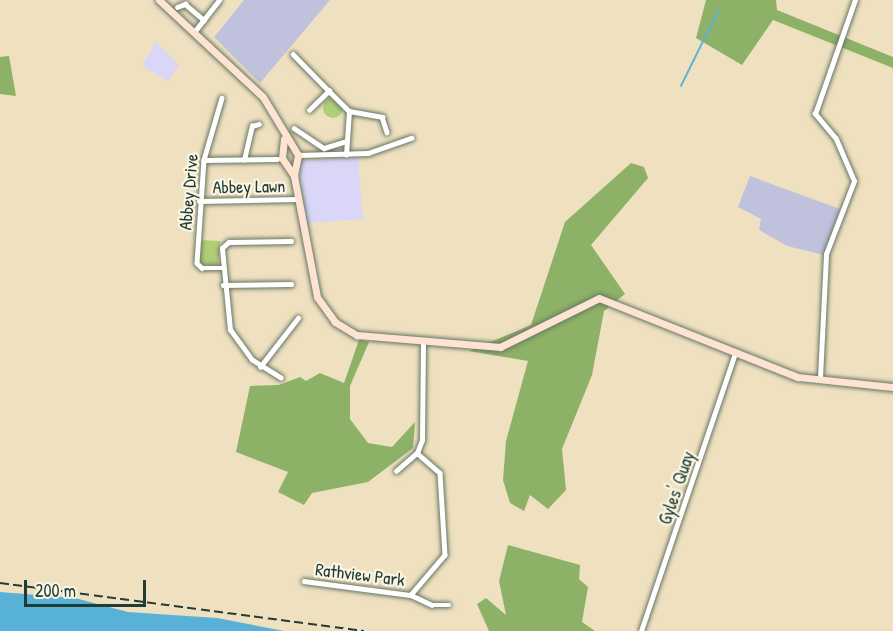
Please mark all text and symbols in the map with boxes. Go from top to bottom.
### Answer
street label: Abbey Drive [175,153,203,231]
street label: Abbey Lawn [212,176,286,198]
street label: Gyles' Quay [654,449,700,527]
street label: Rathview Park [314,559,406,591]
scale bar [27,568,148,606]
text: 200 m [35,578,76,603]

